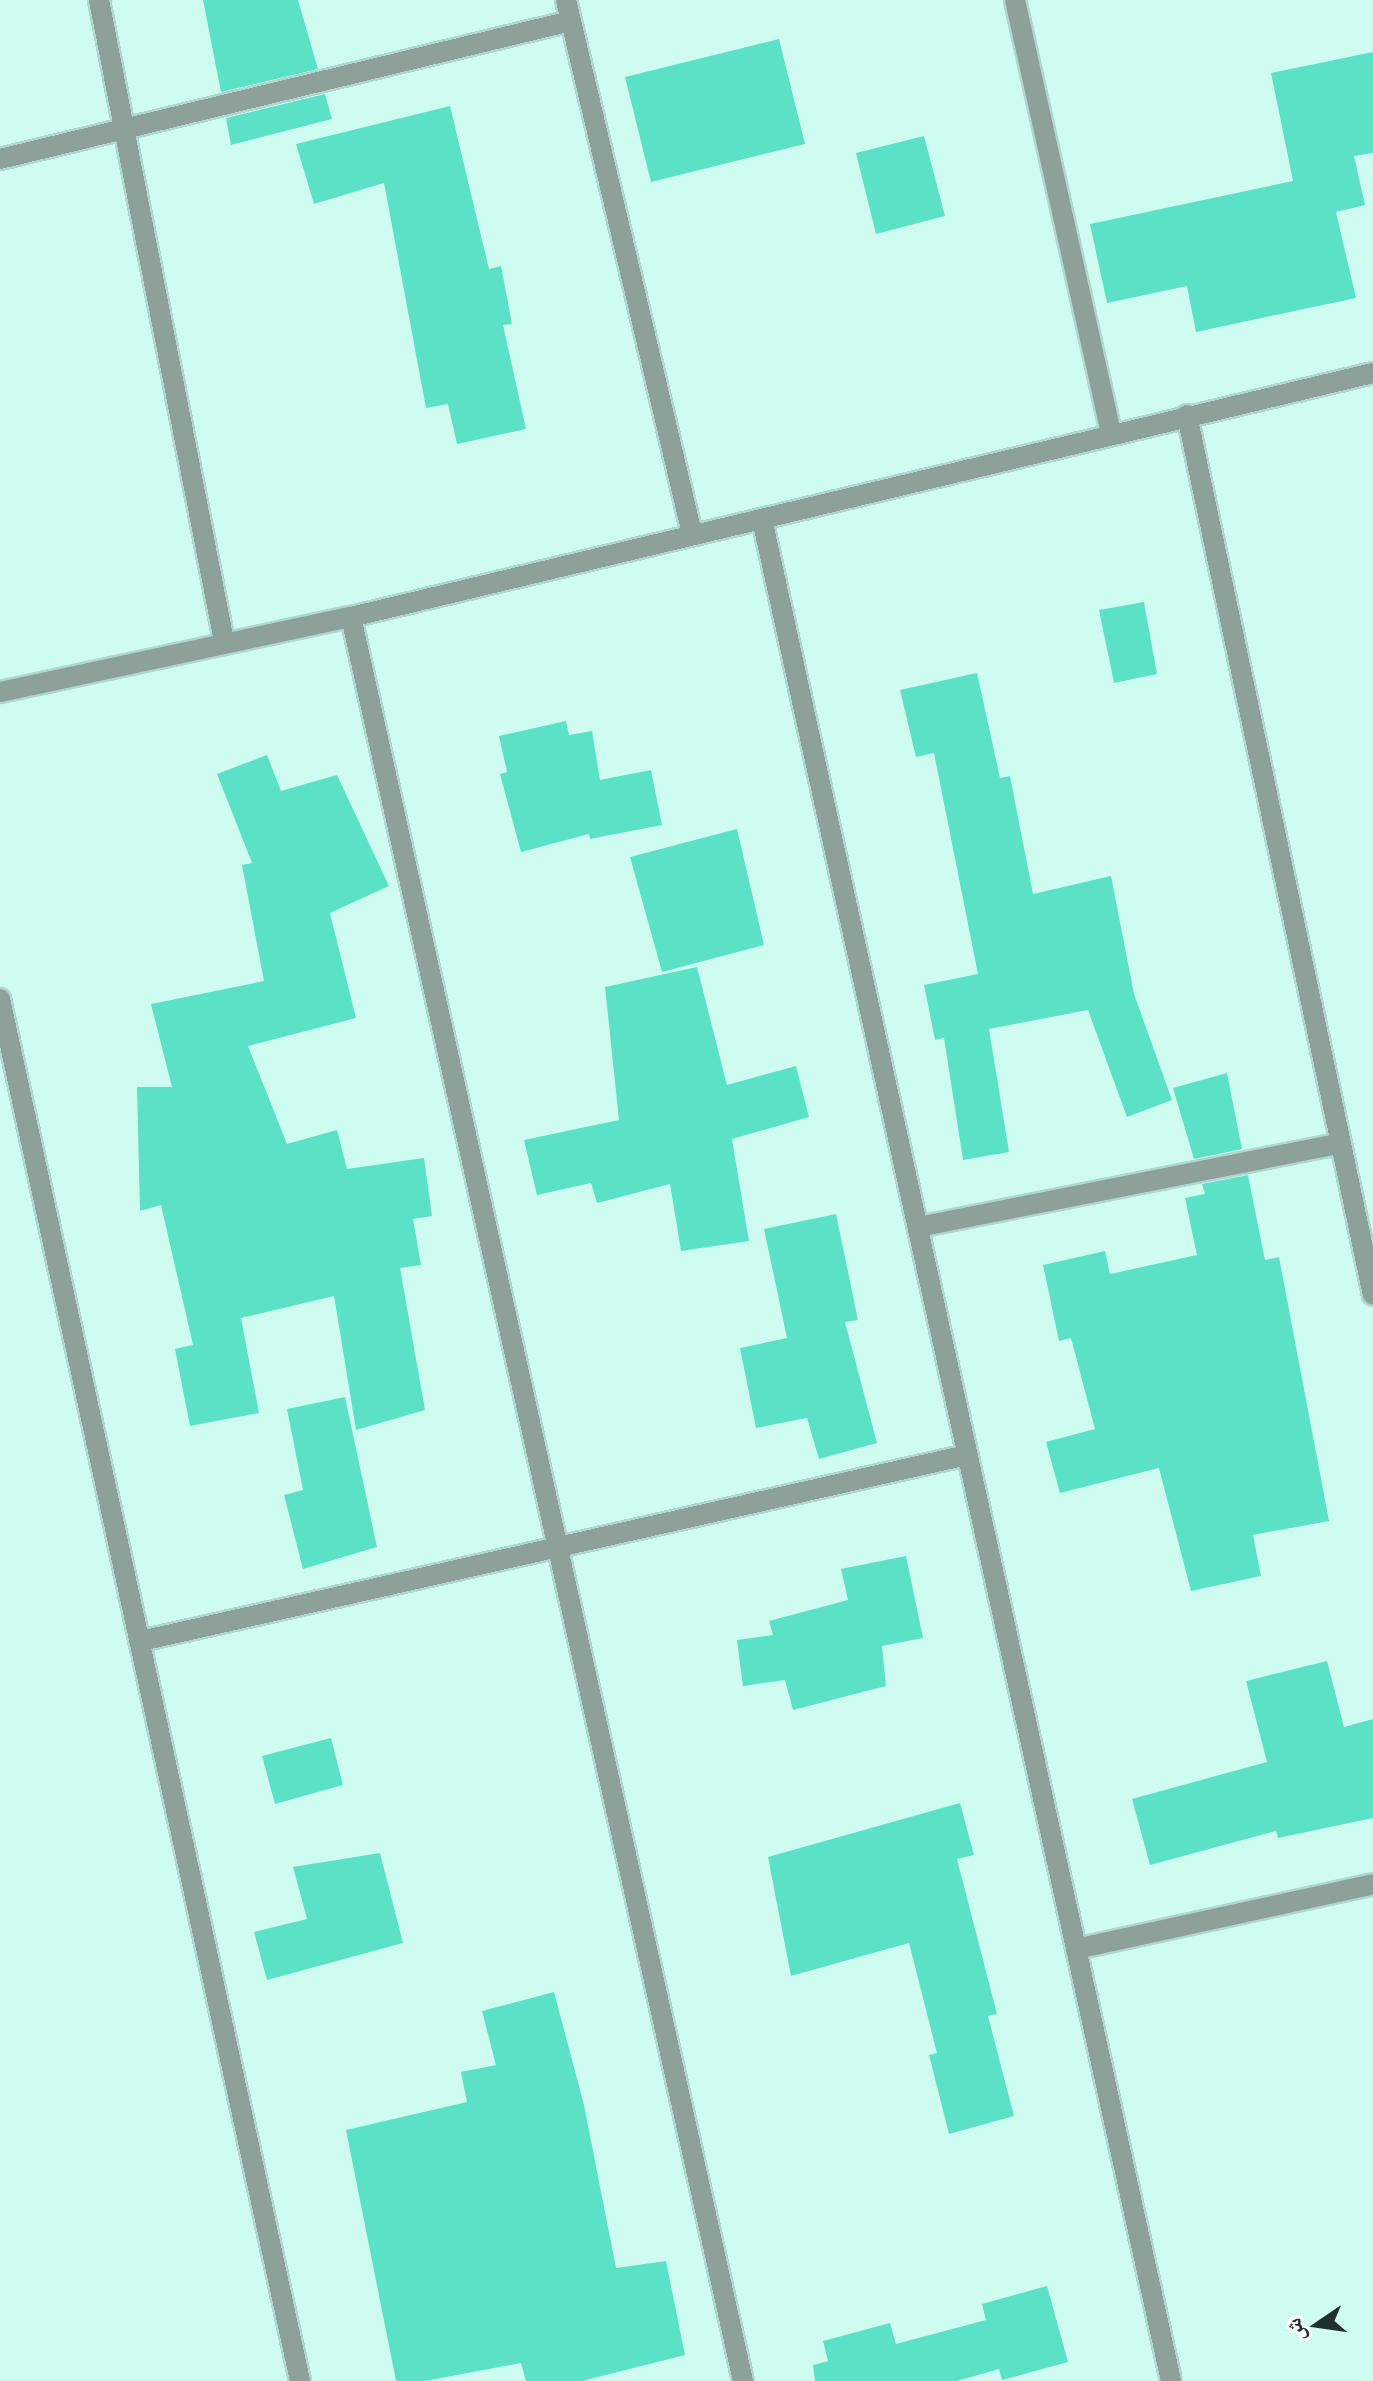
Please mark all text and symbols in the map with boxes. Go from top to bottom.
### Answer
north arrow [1277,2285,1357,2365]
text: ش [1276,2316,1311,2345]

